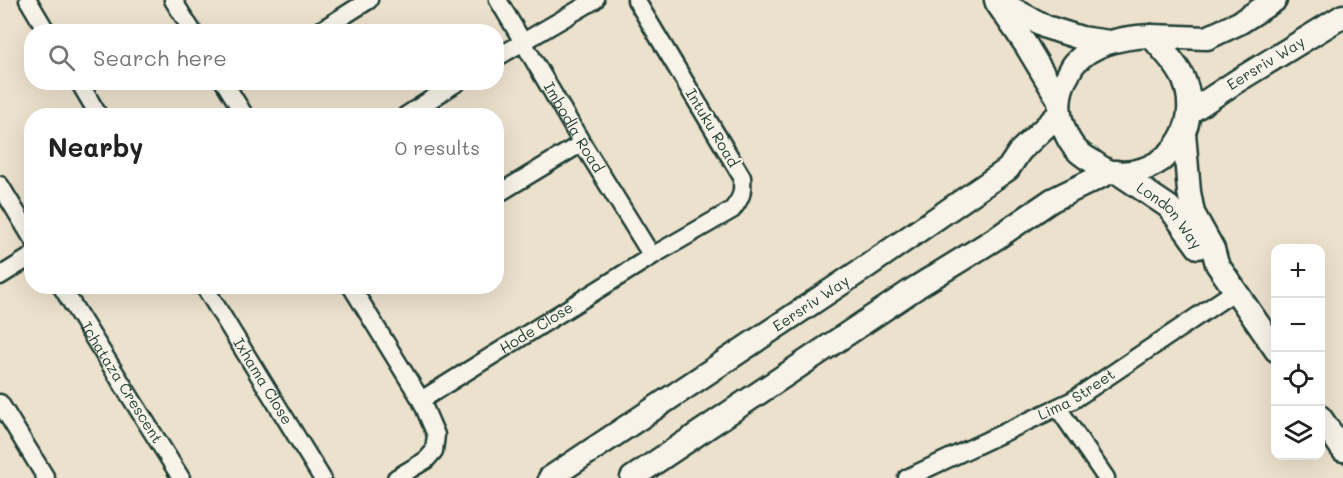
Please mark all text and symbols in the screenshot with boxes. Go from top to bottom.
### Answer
search box [24,24,504,90]
street label: Eersriv Way [1222,31,1308,94]
icon: search [45,41,78,74]
text: Search here [93,43,227,72]
street label: Imbodla Road [540,78,609,176]
street label: Intuku Road [682,85,744,170]
text: Nearby [48,130,143,164]
text: 0 results [395,134,480,160]
street label: London Way [1133,177,1207,253]
map controls [1271,244,1325,460]
button: + [1271,244,1325,298]
street label: Eersriv Way [768,270,853,336]
street label: Hode Close [495,297,576,358]
button: − [1271,298,1325,352]
street label: Ichataza Crescent [77,318,168,447]
street label: Ixhama Close [229,334,298,428]
button: locate [1271,352,1325,406]
street label: Lima Street [1034,364,1119,424]
button: layers [1271,406,1325,460]

